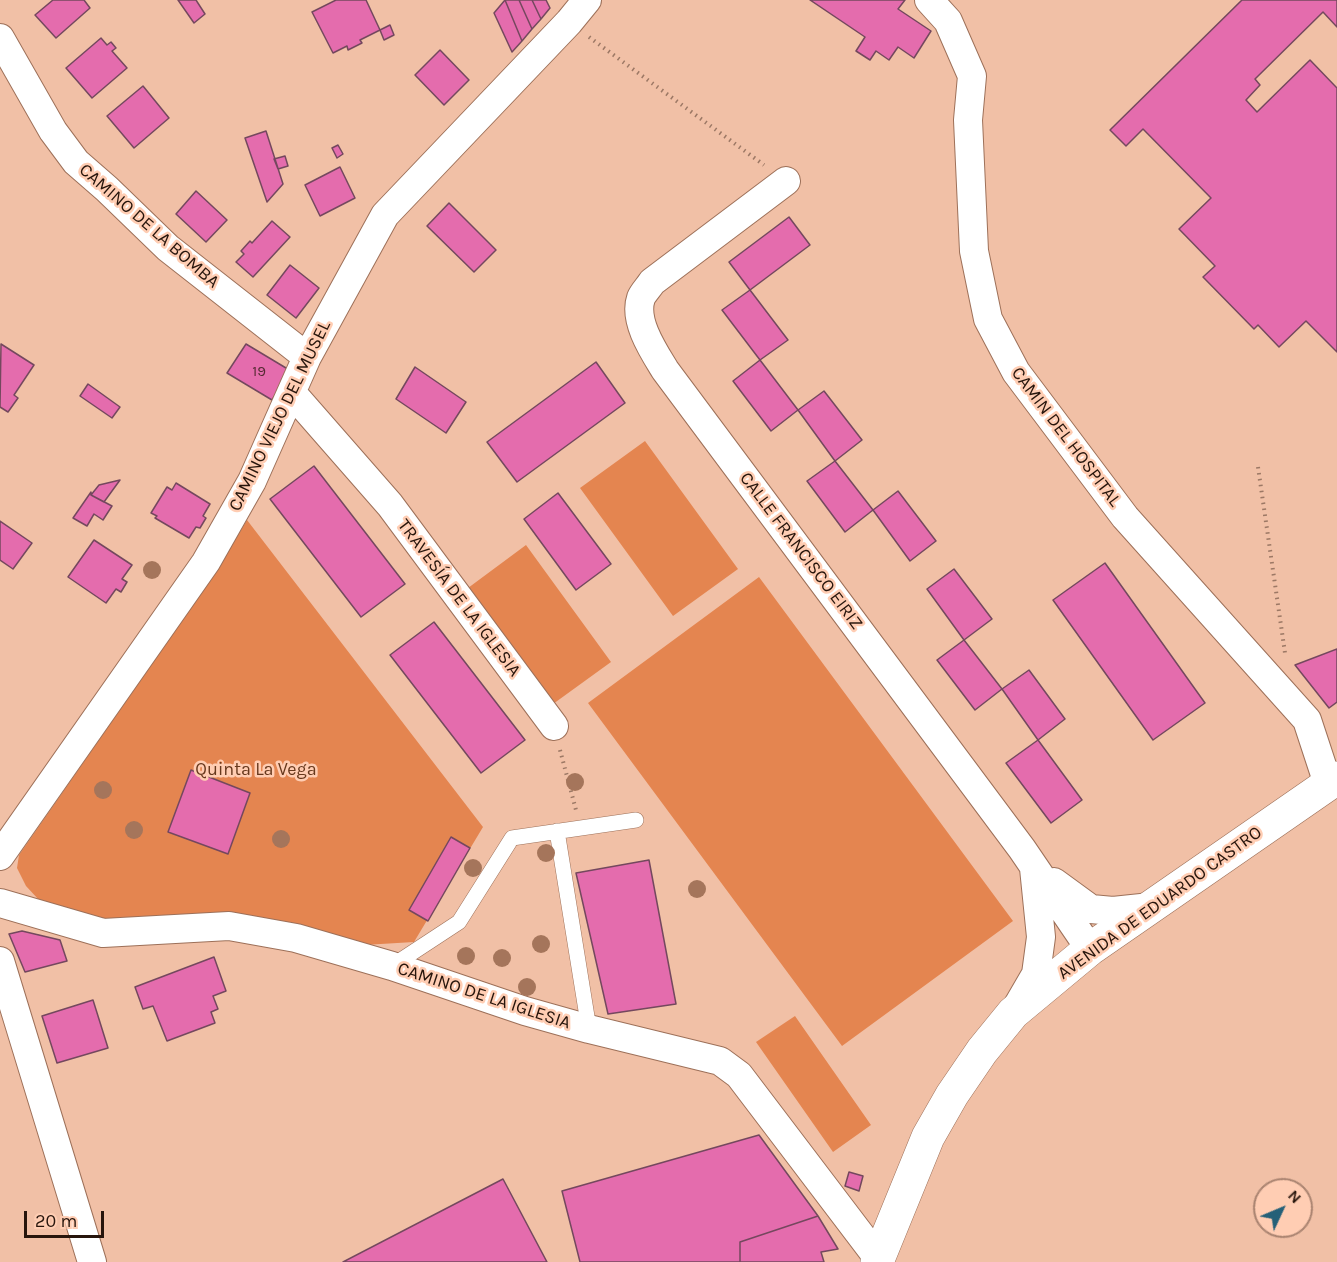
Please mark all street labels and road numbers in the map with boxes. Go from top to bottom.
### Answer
street label: CAMINO DE LA BOMBA [74,159,224,293]
street label: CAMINO VIEJO DEL MUSEL [224,317,336,515]
street label: CAMIN DEL HOSPITAL [1006,363,1126,511]
street label: CALLE FRANCISCO EIRIZ [735,468,867,634]
street label: TRAVESÍA DE LA IGLESIA [393,515,525,681]
street label: AVENIDA DE EDUARDO CASTRO [1054,822,1266,984]
street label: CAMINO DE LA IGLESIA [395,958,573,1034]

